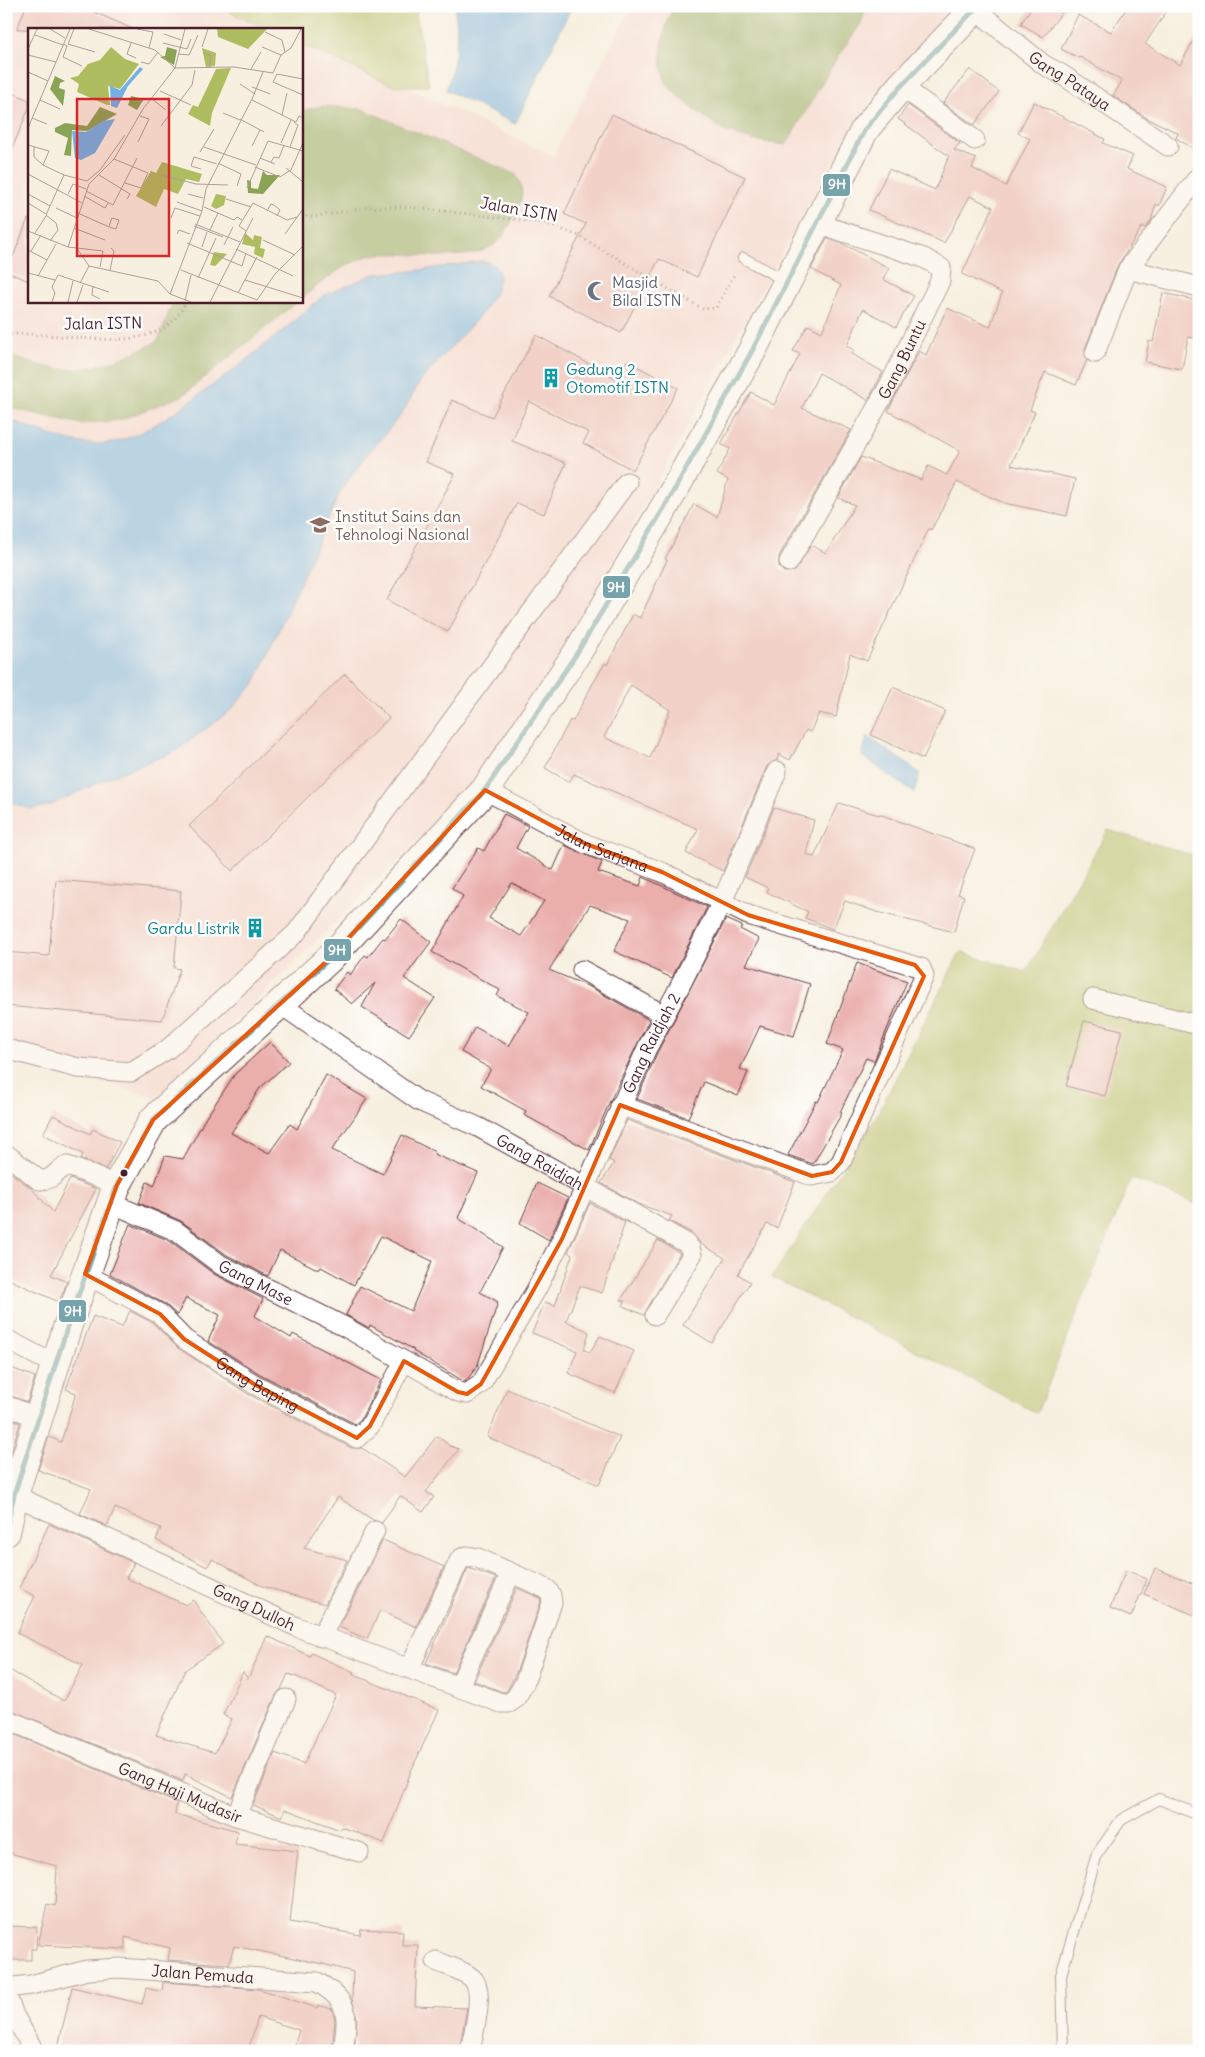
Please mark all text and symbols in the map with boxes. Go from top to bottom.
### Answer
inset map [28,28,302,302]
street label: Gang Pataya [1025,47,1115,115]
line badge: 9H [822,173,851,197]
text: 9H [828,175,846,193]
street label: Jalan ISTN [479,192,559,226]
place label: Masjid Bilal ISTN [612,272,681,310]
mosque icon: Masjid Bilal ISTN [586,280,608,302]
street label: Jalan ISTN [64,312,142,334]
street label: Gang Buntu [873,316,930,403]
place label: Gedung 2 Otomotif ISTN [566,359,669,397]
building icon: Gedung 2 Otomotif ISTN [540,367,562,389]
place label: Institut Sains dan Tehnologi Nasional [335,506,469,544]
school or university icon: Institut Sains dan Tehnologi Nasional [309,514,331,536]
line badge: 9H [602,575,631,599]
text: 9H [607,578,625,596]
street label: Jalan Sarjana [552,820,651,876]
building icon: Gardu Listrik [244,917,266,939]
place label: Gardu Listrik [147,918,240,938]
line badge: 9H [323,938,352,962]
text: 9H [328,941,346,959]
street label: Gang Raidjah 2 [618,989,685,1096]
street label: Gang Raidjah [493,1129,587,1194]
unlabelled marker [119,1168,129,1178]
street label: Gang Mase [215,1255,296,1309]
line badge: 9H [58,1299,87,1323]
text: 9H [64,1302,82,1320]
street label: Gang Baping [212,1352,303,1416]
street label: Gang Dulloh [210,1579,299,1635]
street label: Gang Haji Mudasir [115,1757,245,1827]
street label: Jalan Pemuda [151,1960,254,1987]

